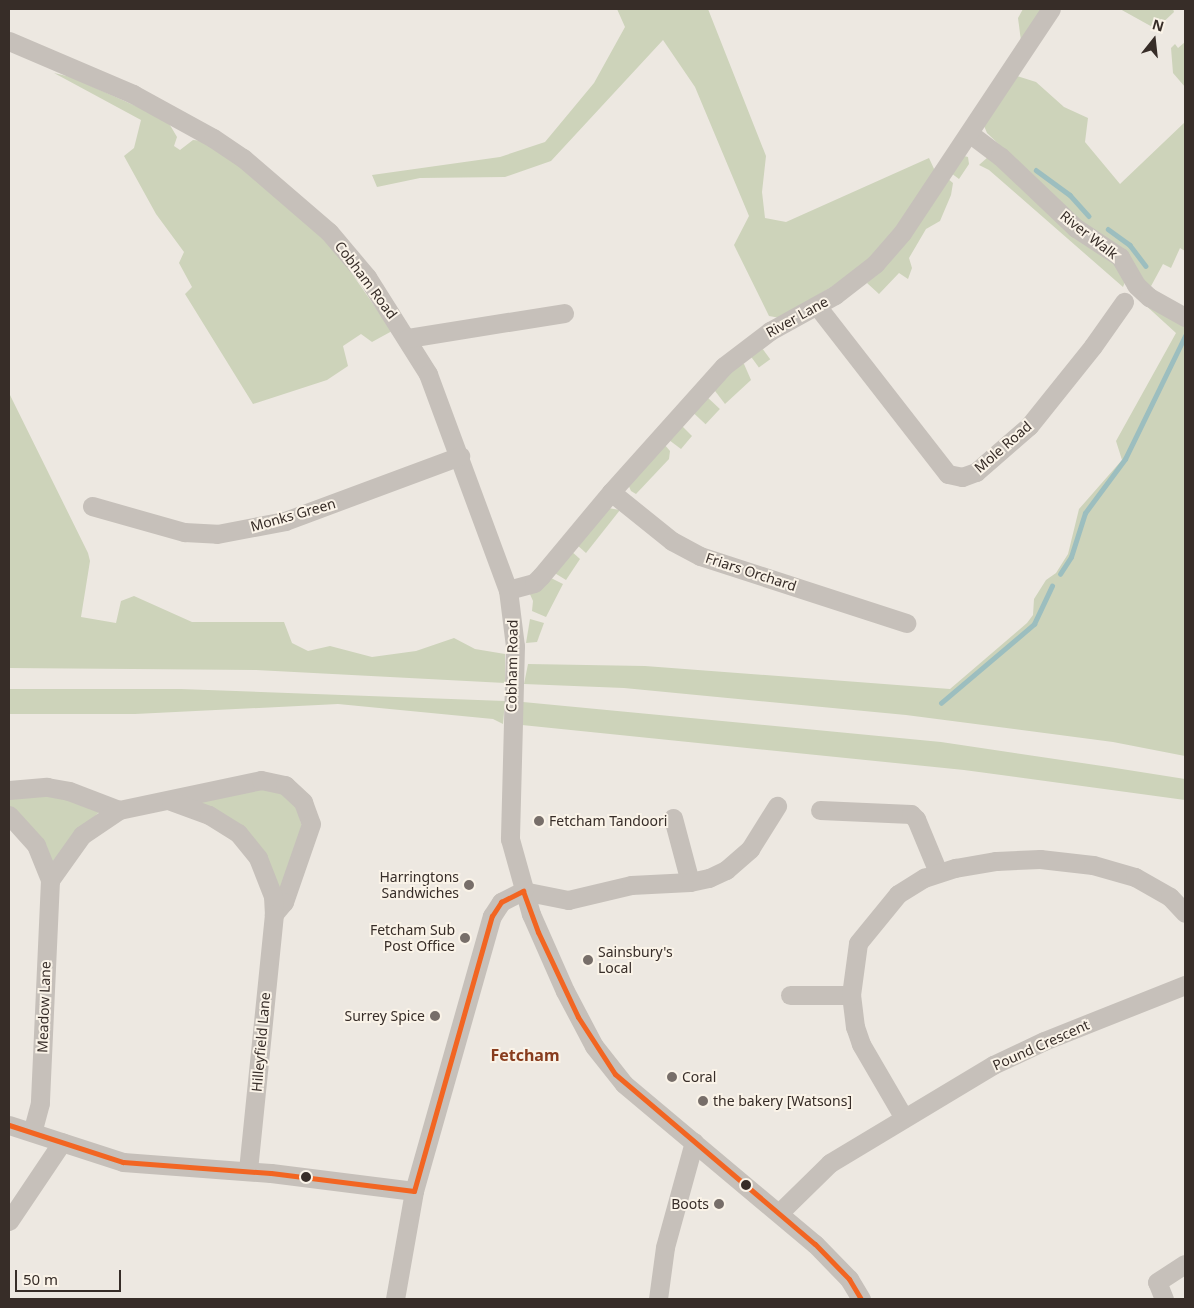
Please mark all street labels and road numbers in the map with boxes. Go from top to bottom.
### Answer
street label: River Walk [1057,207,1121,263]
street label: Cobham Road [331,238,401,322]
street label: River Lane [763,293,831,341]
street label: Mole Road [971,418,1035,476]
street label: Monks Green [248,495,338,535]
street label: Friars Orchard [704,549,798,595]
street label: Cobham Road [503,619,521,713]
street label: Meadow Lane [34,961,54,1053]
street label: Hilleyfield Lane [248,992,274,1092]
street label: Pound Crescent [990,1016,1092,1074]

